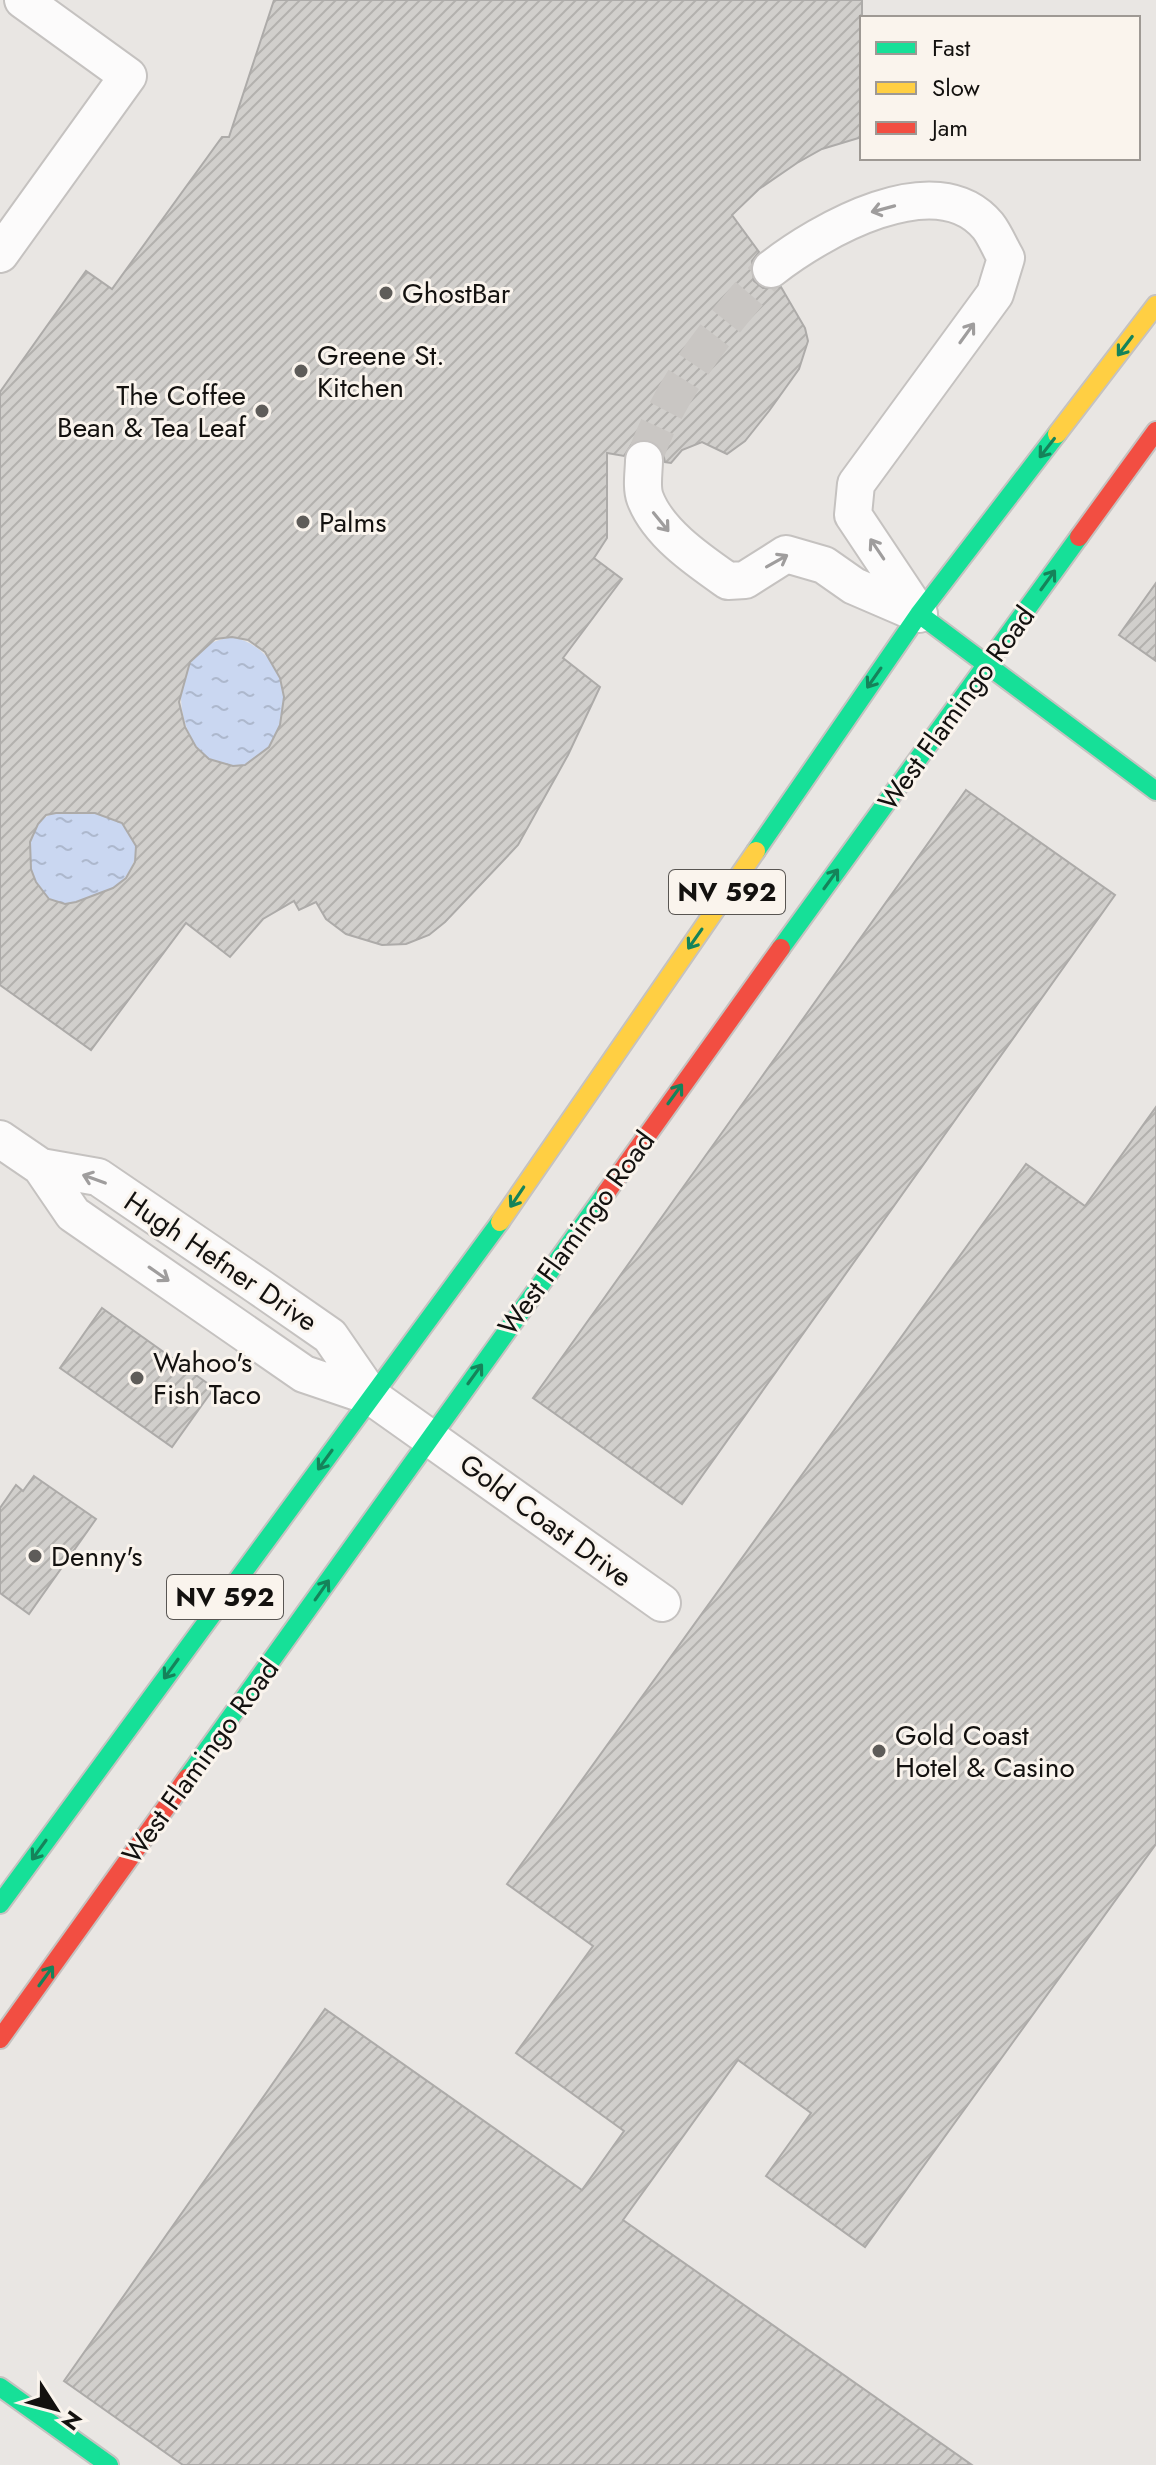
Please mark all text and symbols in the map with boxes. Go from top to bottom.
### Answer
legend [860,16,1140,160]
text: Fast [932,30,970,65]
text: Slow [932,70,980,105]
text: Jam [929,110,968,145]
one-way arrow [871,203,896,218]
place label: GhostBar [402,273,511,314]
marker: GhostBar [377,284,395,302]
one-way arrow [958,323,975,344]
place label: Greene St. Kitchen [317,335,445,408]
one-way arrow [1117,335,1134,356]
marker: Greene St. Kitchen [292,362,310,380]
place label: The Coffee Bean & Tea Leaf [57,375,247,448]
marker: The Coffee Bean & Tea Leaf [253,402,271,420]
one-way arrow [1038,437,1055,458]
place label: Palms [319,502,387,543]
one-way arrow [651,511,669,532]
marker: Palms [294,513,312,531]
one-way arrow [869,538,885,560]
one-way arrow [765,552,788,568]
one-way arrow [1040,570,1056,592]
street label: West Flamingo Road [868,598,1045,819]
one-way arrow [866,667,882,689]
one-way arrow [822,869,839,890]
road number: NV 592 [669,870,785,914]
one-way arrow [687,927,703,949]
one-way arrow [666,1084,683,1105]
street label: West Flamingo Road [488,1123,665,1344]
one-way arrow [82,1171,107,1185]
street label: Hugh Hefner Drive [116,1181,326,1341]
one-way arrow [508,1186,525,1208]
one-way arrow [148,1266,170,1282]
place label: Wahoo's Fish Taco [153,1342,261,1415]
one-way arrow [467,1363,483,1385]
marker: Wahoo's Fish Taco [128,1369,146,1387]
street label: Gold Coast Drive [451,1444,640,1597]
one-way arrow [317,1449,334,1470]
place label: Denny's [51,1536,143,1577]
marker: Denny's [26,1547,44,1565]
road number: NV 592 [167,1575,283,1619]
one-way arrow [314,1580,330,1602]
street label: West Flamingo Road [112,1651,289,1872]
one-way arrow [163,1658,180,1680]
place label: Gold Coast Hotel & Casino [895,1715,1075,1788]
marker: Gold Coast Hotel & Casino [870,1742,888,1760]
one-way arrow [31,1839,48,1860]
one-way arrow [37,1965,54,1987]
north arrow [16,2369,96,2449]
text: N [54,2404,90,2437]

